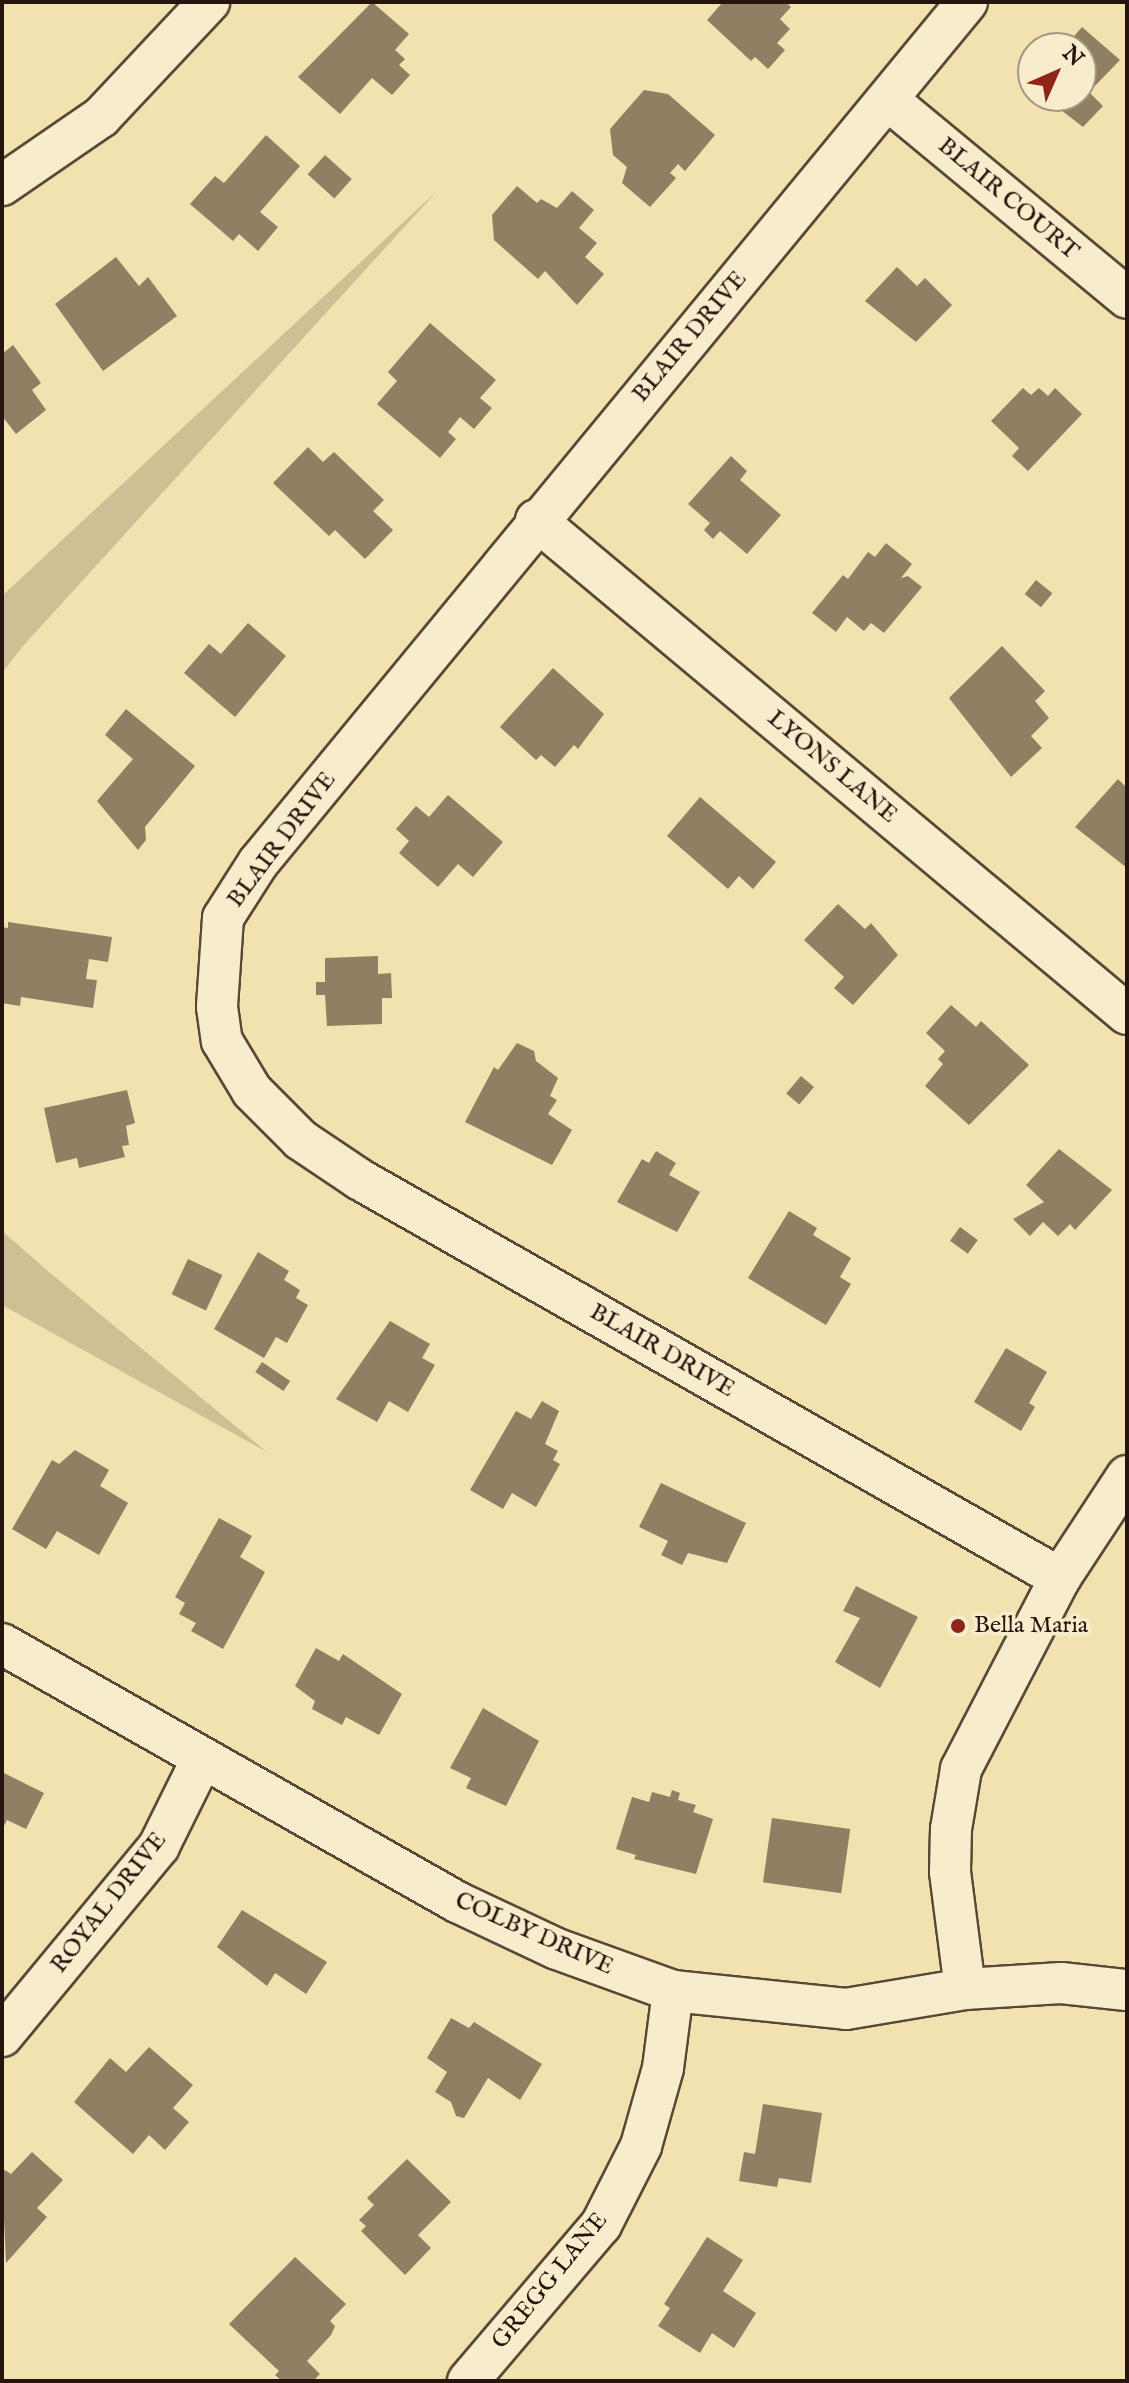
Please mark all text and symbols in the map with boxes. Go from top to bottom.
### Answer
north arrow [1017,32,1097,112]
text: N [1056,40,1089,73]
street label: BLAIR COURT [932,132,1084,266]
street label: BLAIR DRIVE [627,265,753,409]
street label: LYONS LANE [761,704,903,830]
street label: BLAIR DRIVE [222,766,342,914]
street label: BLAIR DRIVE [584,1298,740,1404]
place label: Bella Maria [974,1612,1088,1640]
marker: Bella Maria [949,1617,967,1635]
street label: ROYAL DRIVE [45,1827,173,1979]
street label: COLBY DRIVE [450,1886,618,1982]
street label: GREGG LANE [486,2207,614,2355]

